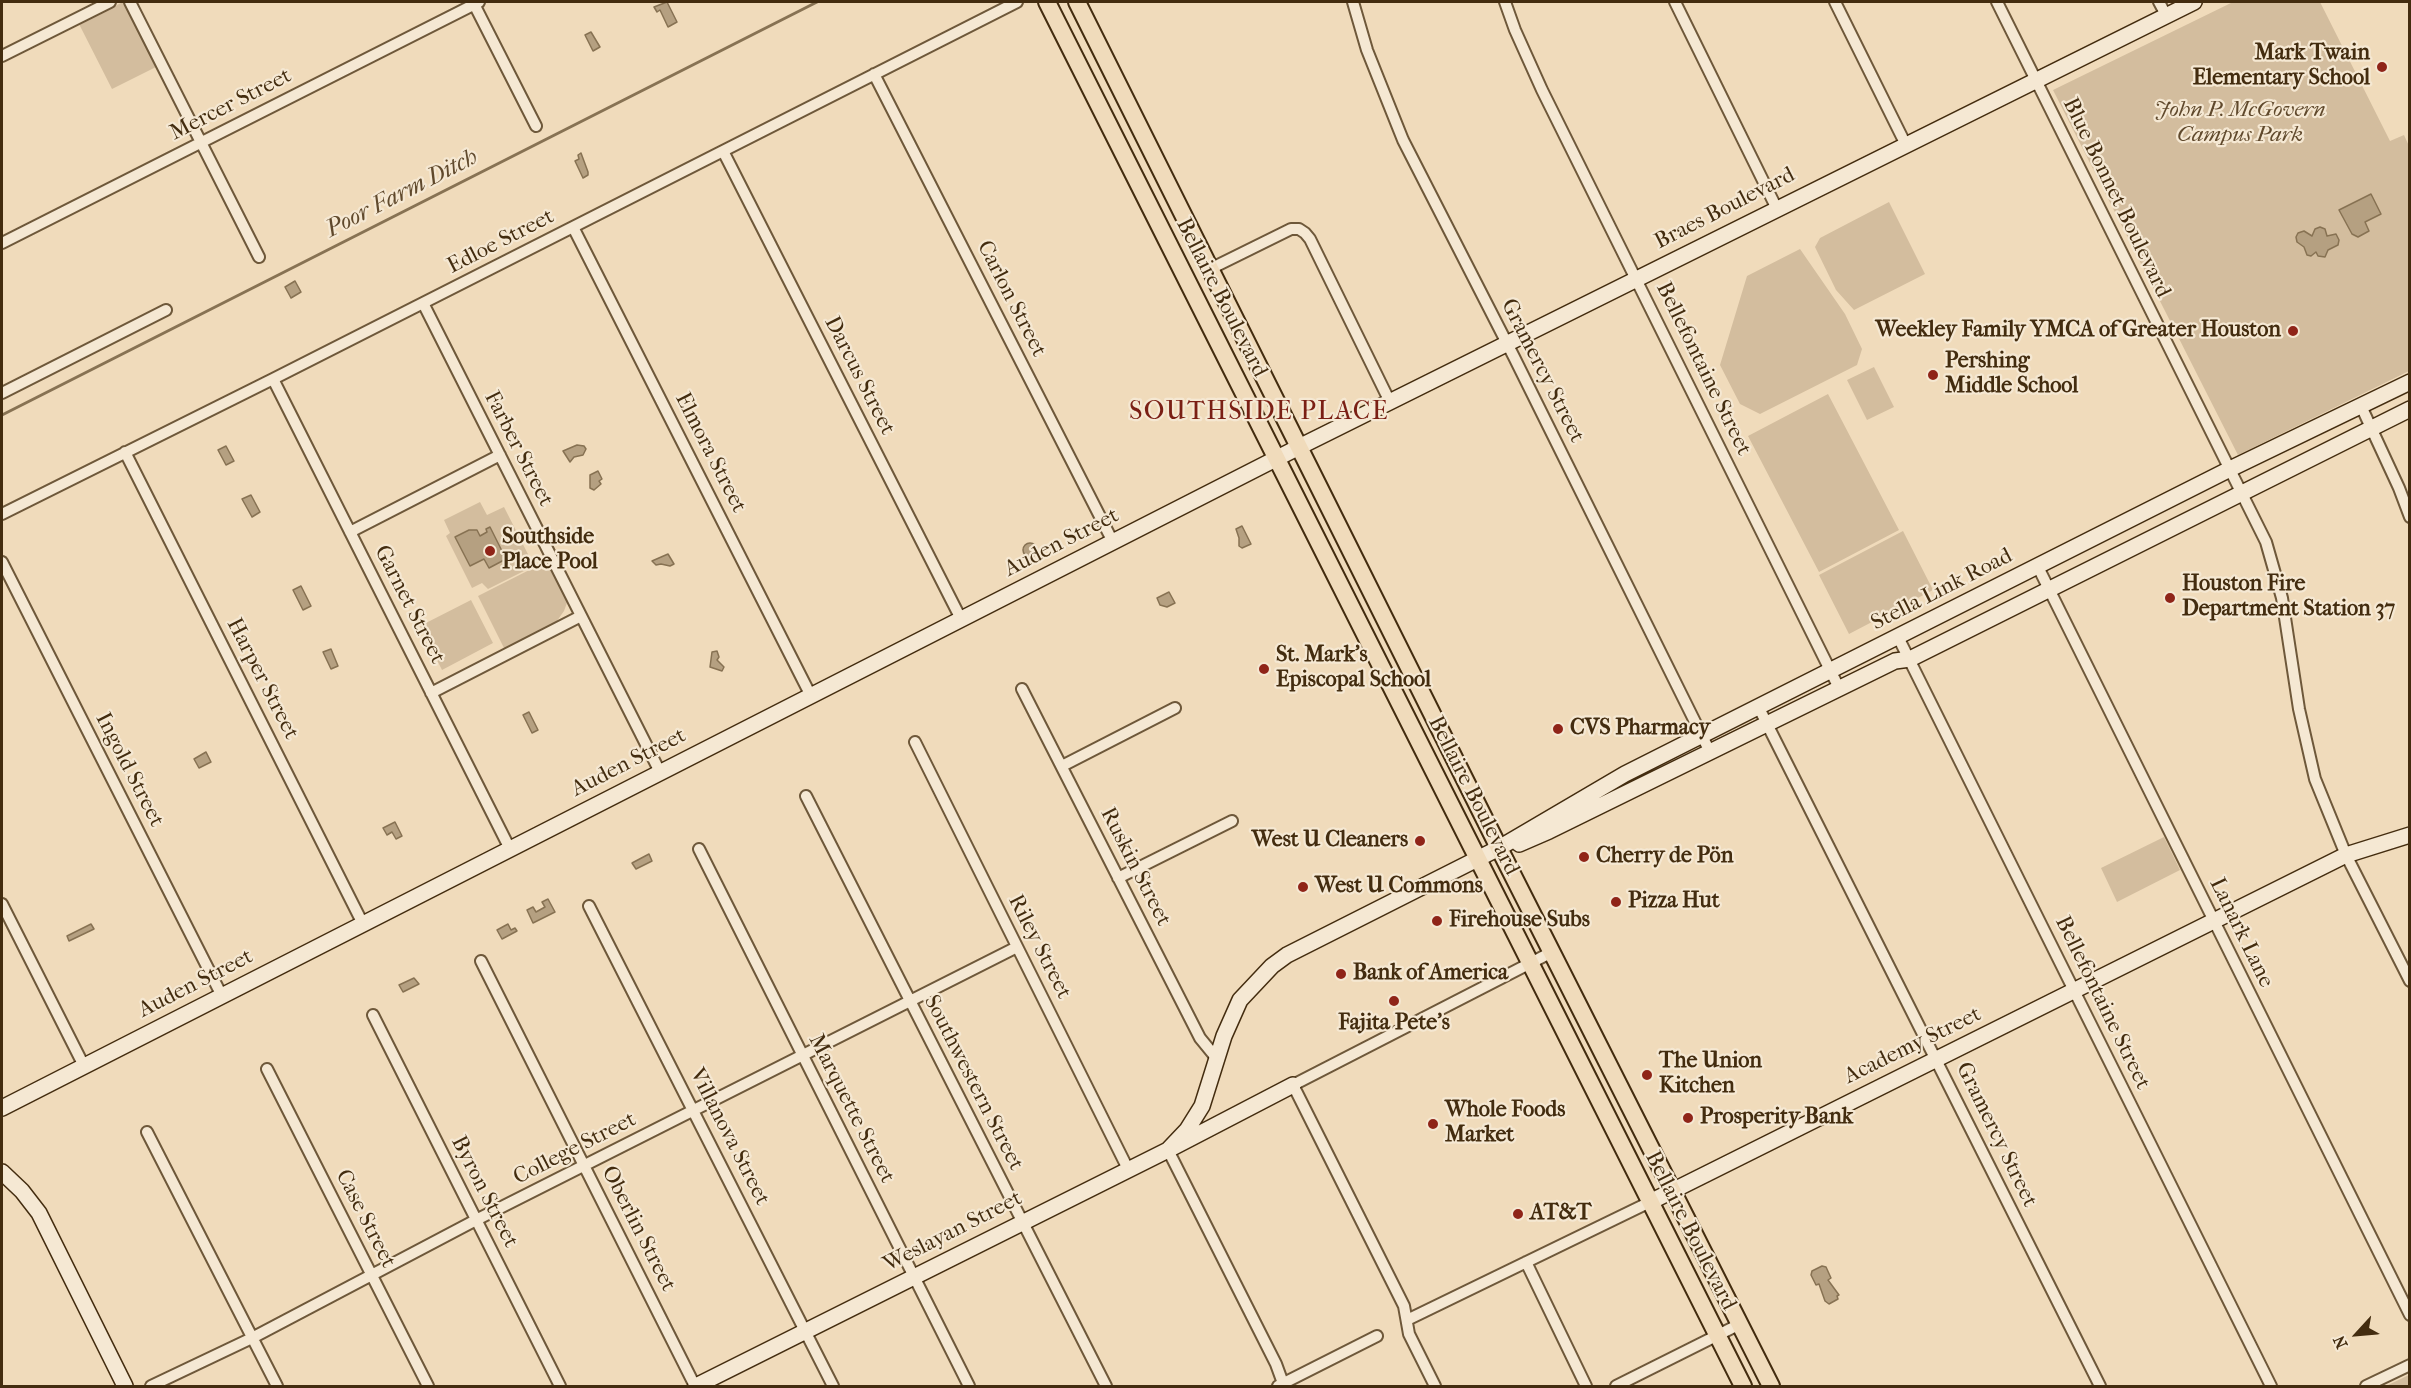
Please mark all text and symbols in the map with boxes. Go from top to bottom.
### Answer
place label: Mark Twain Elementary School [2193,41,2370,92]
marker: Mark Twain Elementary School [2375,60,2389,74]
street label: Mercer Street [166,63,296,147]
street label: Blue Bonnet Boulevard [2056,94,2176,302]
park label: John P. McGovern Campus Park [2155,98,2325,150]
water label: Poor Farm Ditch [321,143,483,245]
street label: Braes Boulevard [1650,162,1800,256]
street label: Edloe Street [443,204,559,280]
street label: Bellaire Boulevard [1169,214,1273,382]
street label: Carlon Street [970,237,1052,361]
street label: Bellefontaine Street [1650,278,1756,460]
street label: Gramercy Street [1494,295,1590,447]
street label: Darcus Street [818,312,900,440]
place label: Weekley Family YMCA of Greater Houston [1875,318,2281,344]
marker: Weekley Family YMCA of Greater Houston [2286,324,2300,338]
place label: Pershing Middle School [1945,349,2078,400]
marker: Pershing Middle School [1926,368,1940,382]
street label: Farber Street [478,387,558,511]
street label: Elmora Street [668,389,752,517]
district label: SOUTHSIDE PLACE [1129,397,1389,429]
street label: Auden Street [1000,503,1124,583]
place label: Southside Place Pool [502,525,598,576]
street label: Garnet Street [368,541,450,669]
street label: Stella Link Road [1867,543,2017,637]
marker: Southside Place Pool [483,544,497,558]
place label: Houston Fire Department Station 37 [2182,572,2395,624]
marker: Houston Fire Department Station 37 [2163,591,2177,605]
street label: Harper Street [220,614,304,744]
place label: St. Mark's Episcopal School [1276,643,1431,694]
marker: St. Mark's Episcopal School [1257,662,1271,676]
street label: Ingold Street [89,708,169,832]
street label: Bellaire Boulevard [1421,712,1525,880]
place label: CVS Pharmacy [1570,716,1710,742]
marker: CVS Pharmacy [1551,722,1565,736]
street label: Auden Street [567,723,691,803]
street label: Ruskin Street [1094,803,1176,931]
place label: West U Cleaners [1252,828,1408,854]
marker: West U Cleaners [1413,834,1427,848]
place label: Cherry de Pön [1596,844,1733,870]
marker: Cherry de Pön [1577,850,1591,864]
place label: West U Commons [1315,874,1483,900]
street label: Lanark Lane [2203,874,2279,992]
marker: West U Commons [1296,880,1310,894]
place label: Pizza Hut [1628,889,1720,915]
street label: Riley Street [1001,890,1077,1004]
marker: Pizza Hut [1609,895,1623,909]
place label: Firehouse Subs [1449,908,1590,934]
street label: Bellefontaine Street [2049,912,2155,1094]
marker: Firehouse Subs [1430,914,1444,928]
street label: Auden Street [134,944,258,1024]
place label: Bank of America [1353,961,1508,987]
marker: Bank of America [1334,967,1348,981]
street label: Southwestern Street [917,991,1029,1175]
marker: Fajita Pete's [1387,994,1401,1008]
street label: Academy Street [1840,1001,1986,1091]
place label: Fajita Pete's [1338,1011,1450,1037]
street label: Marquette Street [802,1030,900,1188]
place label: The Union Kitchen [1659,1049,1762,1100]
street label: Gramercy Street [1950,1058,2042,1212]
street label: Villanova Street [683,1064,775,1210]
marker: The Union Kitchen [1640,1068,1654,1082]
place label: Whole Foods Market [1445,1098,1565,1150]
place label: Prosperity Bank [1700,1105,1853,1131]
street label: College Street [509,1107,641,1191]
marker: Prosperity Bank [1681,1111,1695,1125]
marker: Whole Foods Market [1426,1117,1440,1131]
street label: Byron Street [445,1132,523,1252]
street label: Bellaire Boulevard [1638,1147,1742,1315]
street label: Oberlin Street [595,1162,681,1296]
street label: Case Street [329,1165,401,1273]
street label: Weslayan Street [879,1186,1027,1278]
place label: AT&T [1530,1201,1591,1227]
marker: AT&T [1511,1207,1525,1221]
north arrow [2327,1304,2387,1364]
text: N [2329,1332,2352,1352]

